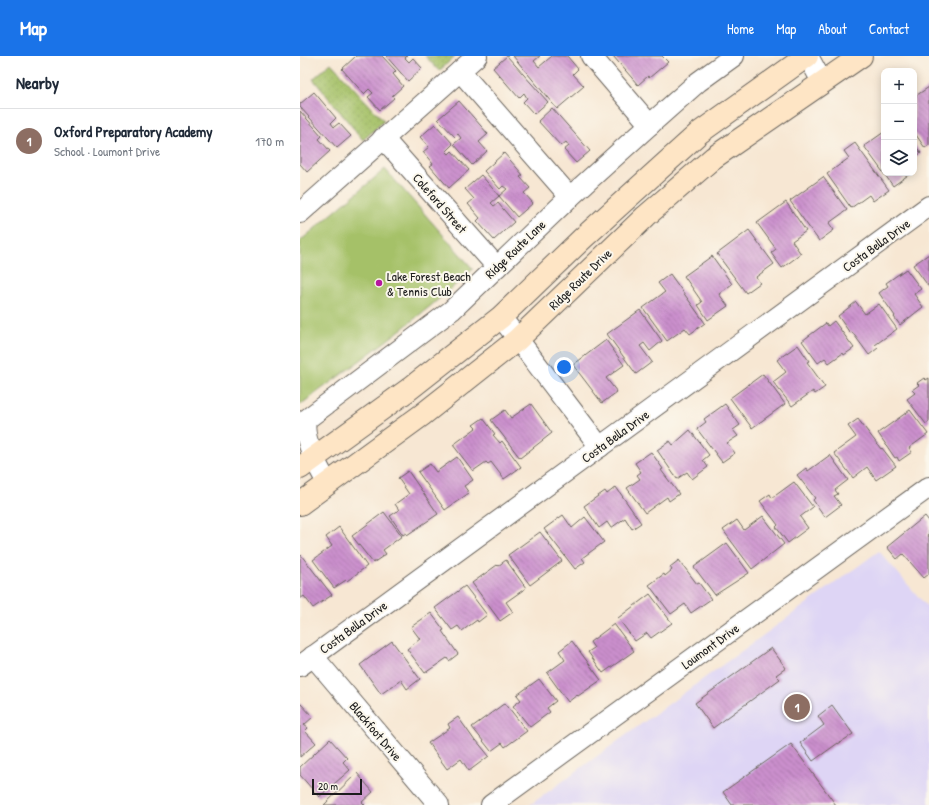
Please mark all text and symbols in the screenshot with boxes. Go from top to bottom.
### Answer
text: Map [20,15,47,41]
text: Home [727,19,754,38]
text: Map [776,19,796,38]
text: About [818,19,847,38]
text: Contact [869,19,909,38]
map controls [881,68,917,176]
button: + [881,68,917,104]
text: Nearby [16,71,59,94]
button: − [881,104,917,140]
text: Oxford Preparatory Academy [54,121,213,142]
text: 1 [27,132,31,150]
text: 170 m [255,132,284,150]
button: layers [881,140,917,176]
text: School · Loumont Drive [54,142,160,160]
street label: Coleford Street [409,169,471,237]
street label: Costa Bella Drive [838,214,914,276]
street label: Ridge Route Lane [481,216,549,282]
street label: Ridge Route Drive [545,244,615,314]
place label: Lake Forest Beach & Tennis Club [387,267,471,300]
marker: Lake Forest Beach & Tennis Club [374,278,384,288]
your location [554,357,574,377]
street label: Costa Bella Drive [577,405,653,467]
street label: Costa Bella Drive [315,596,391,658]
street label: Loumont Drive [678,619,742,673]
pin: 1 [784,692,810,722]
street label: Blackfoot Drive [346,697,406,765]
scale bar [312,777,362,796]
text: 20 m [318,779,338,793]

